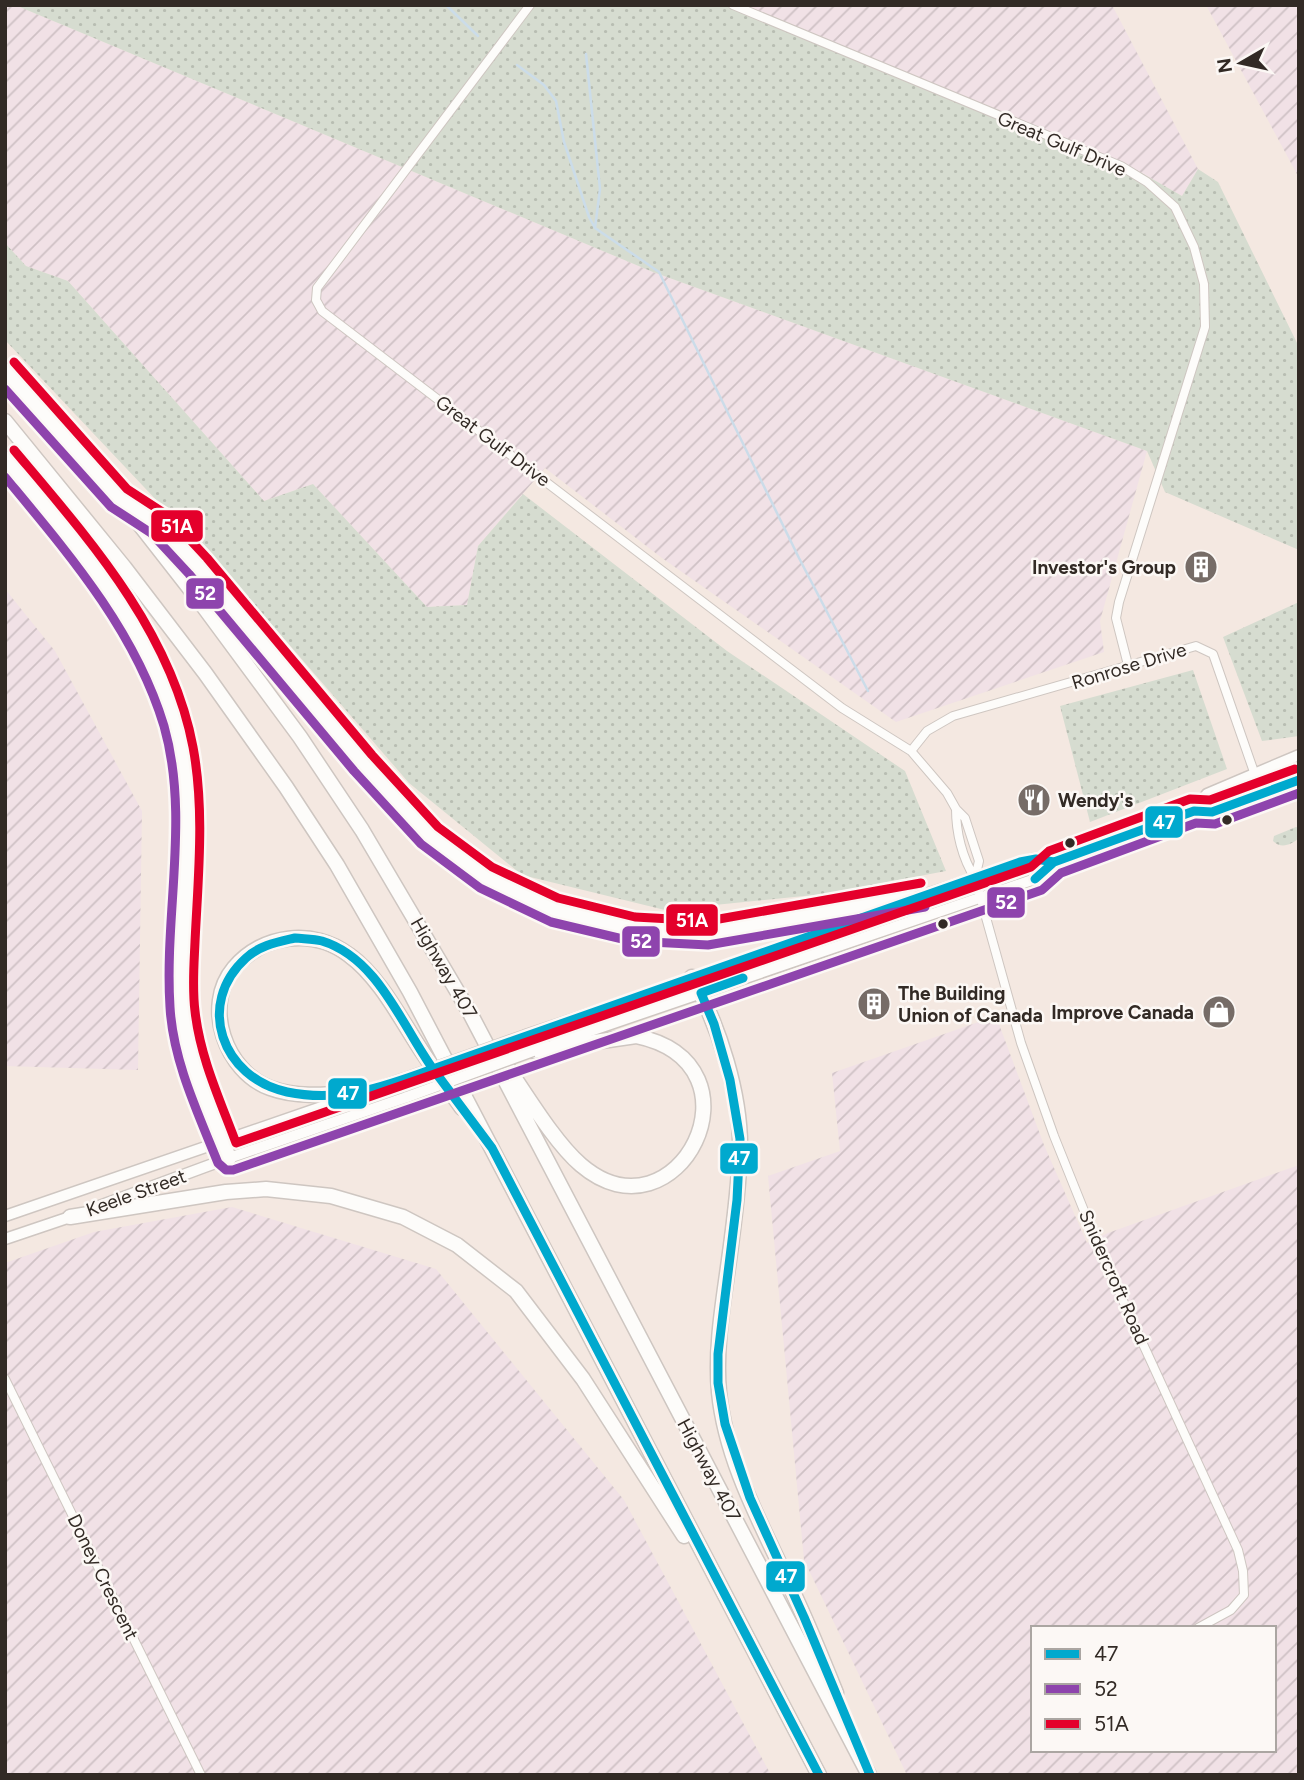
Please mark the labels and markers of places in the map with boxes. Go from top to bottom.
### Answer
building icon: Investor's Group [1182,548,1220,586]
place label: Investor's Group [1032,556,1176,579]
restaurant icon: Wendy's [1015,781,1053,819]
place label: Wendy's [1058,789,1133,812]
unlabelled marker [1220,813,1234,827]
unlabelled marker [1063,836,1077,850]
unlabelled marker [936,917,950,931]
place label: The Building Union of Canada [898,982,1043,1027]
building icon: The Building Union of Canada [855,985,893,1023]
shop icon: Improve Canada [1200,993,1238,1031]
place label: Improve Canada [1051,1001,1194,1024]

